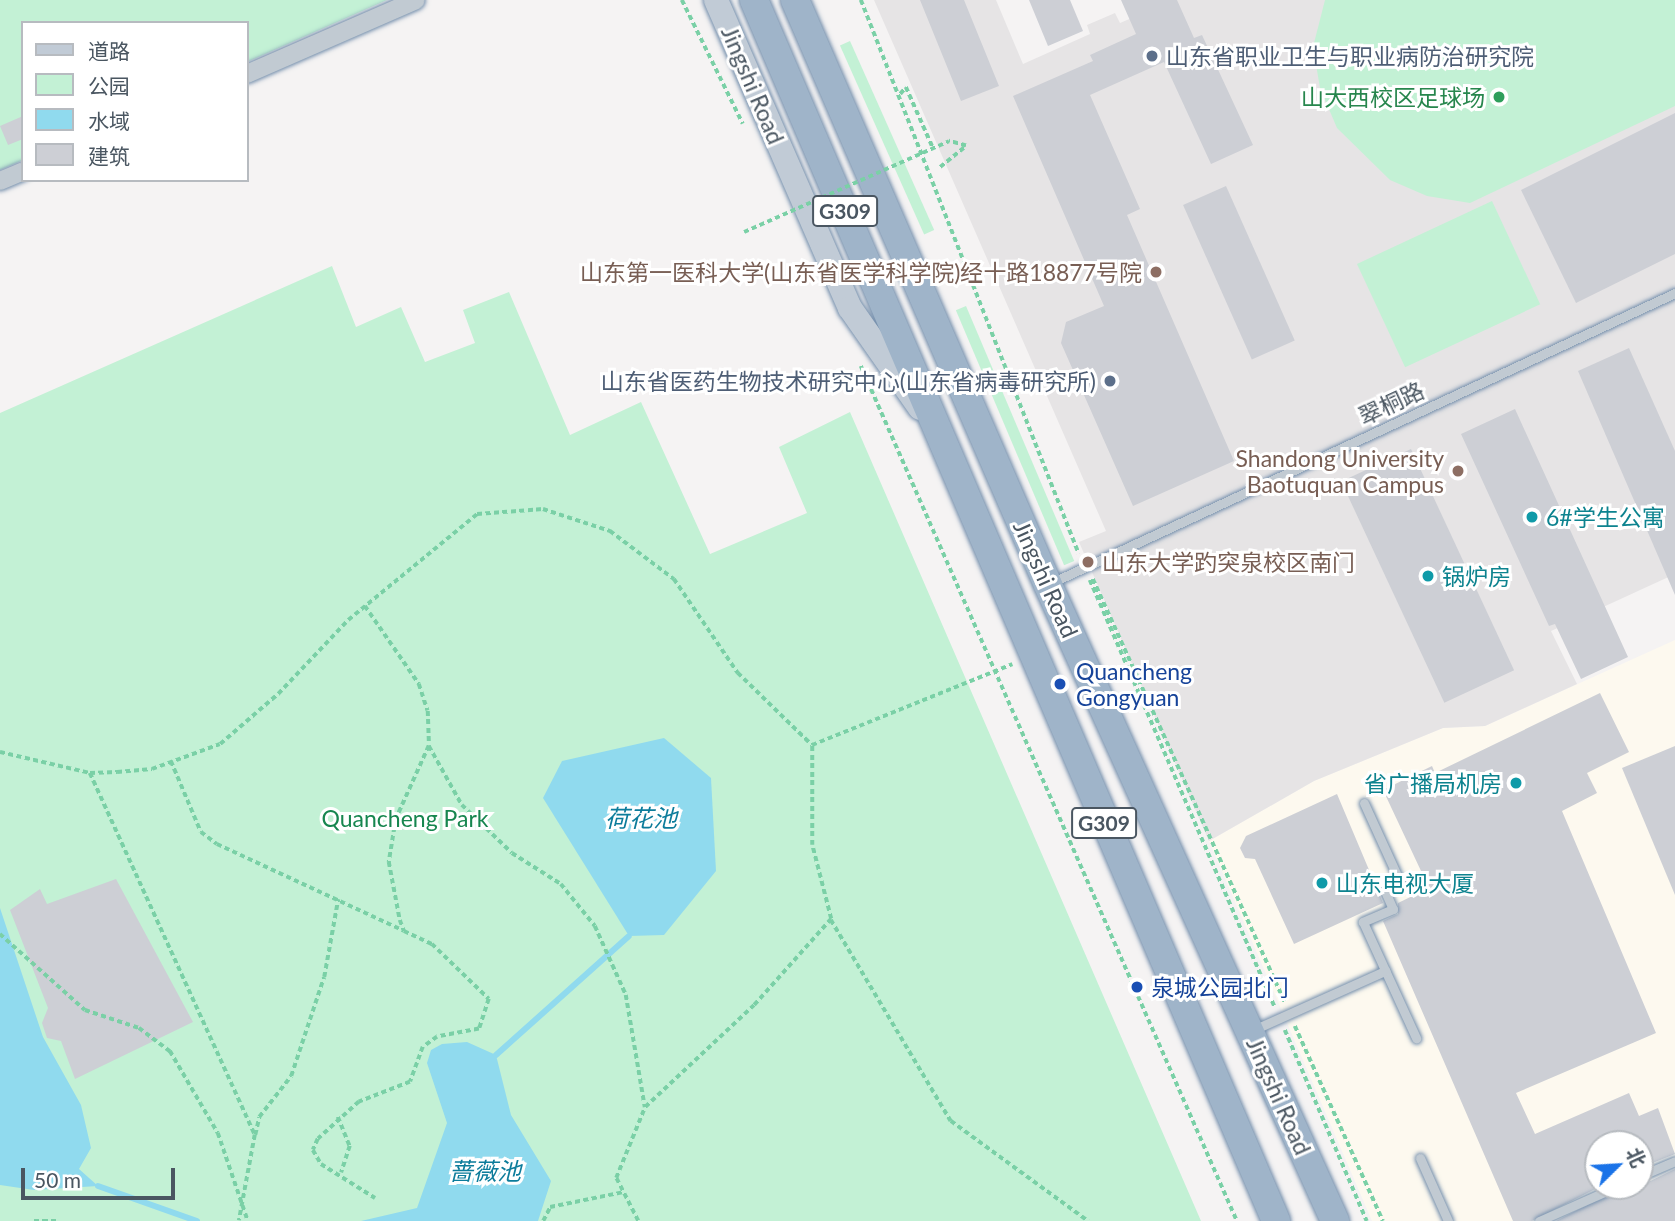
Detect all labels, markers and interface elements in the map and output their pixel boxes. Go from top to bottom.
legend [21,21,248,182]
street label: Jingshi Road [716,22,790,148]
text: 道路 [88,38,130,63]
place label: 山东省职业卫生与职业病防治研究院 [1166,42,1534,70]
marker: 山东省职业卫生与职业病防治研究院 [1144,48,1160,64]
text: 公园 [88,73,130,98]
place label: 山大西校区足球场 [1301,83,1485,111]
marker: 山大西校区足球场 [1491,89,1507,105]
text: 水域 [88,108,130,133]
text: 建筑 [88,143,130,168]
road number: G309 [812,194,878,228]
place label: 山东第一医科大学(山东省医学科学院)经十路18877号院 [580,258,1142,286]
marker: 山东第一医科大学(山东省医学科学院)经十路18877号院 [1148,264,1164,280]
place label: 山东省医药生物技术研究中心(山东省病毒研究所) [601,367,1096,395]
marker: 山东省医药生物技术研究中心(山东省病毒研究所) [1102,373,1118,389]
street label: 翠桐路 [1354,376,1428,430]
place label: Shandong University Baotuquan Campus [1236,444,1444,498]
marker: Shandong University Baotuquan Campus [1450,463,1466,479]
place label: 6#学生公寓 [1546,503,1665,531]
marker: 6#学生公寓 [1524,509,1540,525]
street label: Jingshi Road [1008,516,1084,642]
place label: 山东大学趵突泉校区南门 [1102,548,1355,576]
marker: 山东大学趵突泉校区南门 [1080,554,1096,570]
place label: 锅炉房 [1442,562,1511,590]
marker: 锅炉房 [1420,568,1436,584]
place label: Quancheng Gongyuan [1076,657,1192,711]
marker: Quancheng Gongyuan [1050,674,1070,694]
place label: 省广播局机房 [1364,769,1502,797]
marker: 省广播局机房 [1508,775,1524,791]
park label: Quancheng Park [322,804,488,832]
water label: 荷花池 [605,804,677,832]
road number: G309 [1071,806,1137,840]
place label: 山东电视大厦 [1336,869,1474,897]
marker: 山东电视大厦 [1314,875,1330,891]
place label: 泉城公园北门 [1151,973,1289,1001]
marker: 泉城公园北门 [1129,979,1145,995]
street label: Jingshi Road [1241,1033,1317,1159]
north arrow [1584,1130,1654,1200]
text: 北 [1622,1144,1651,1170]
scale bar [24,1154,178,1198]
water label: 蔷薇池 [449,1157,521,1185]
text: 50 m [34,1167,81,1192]

